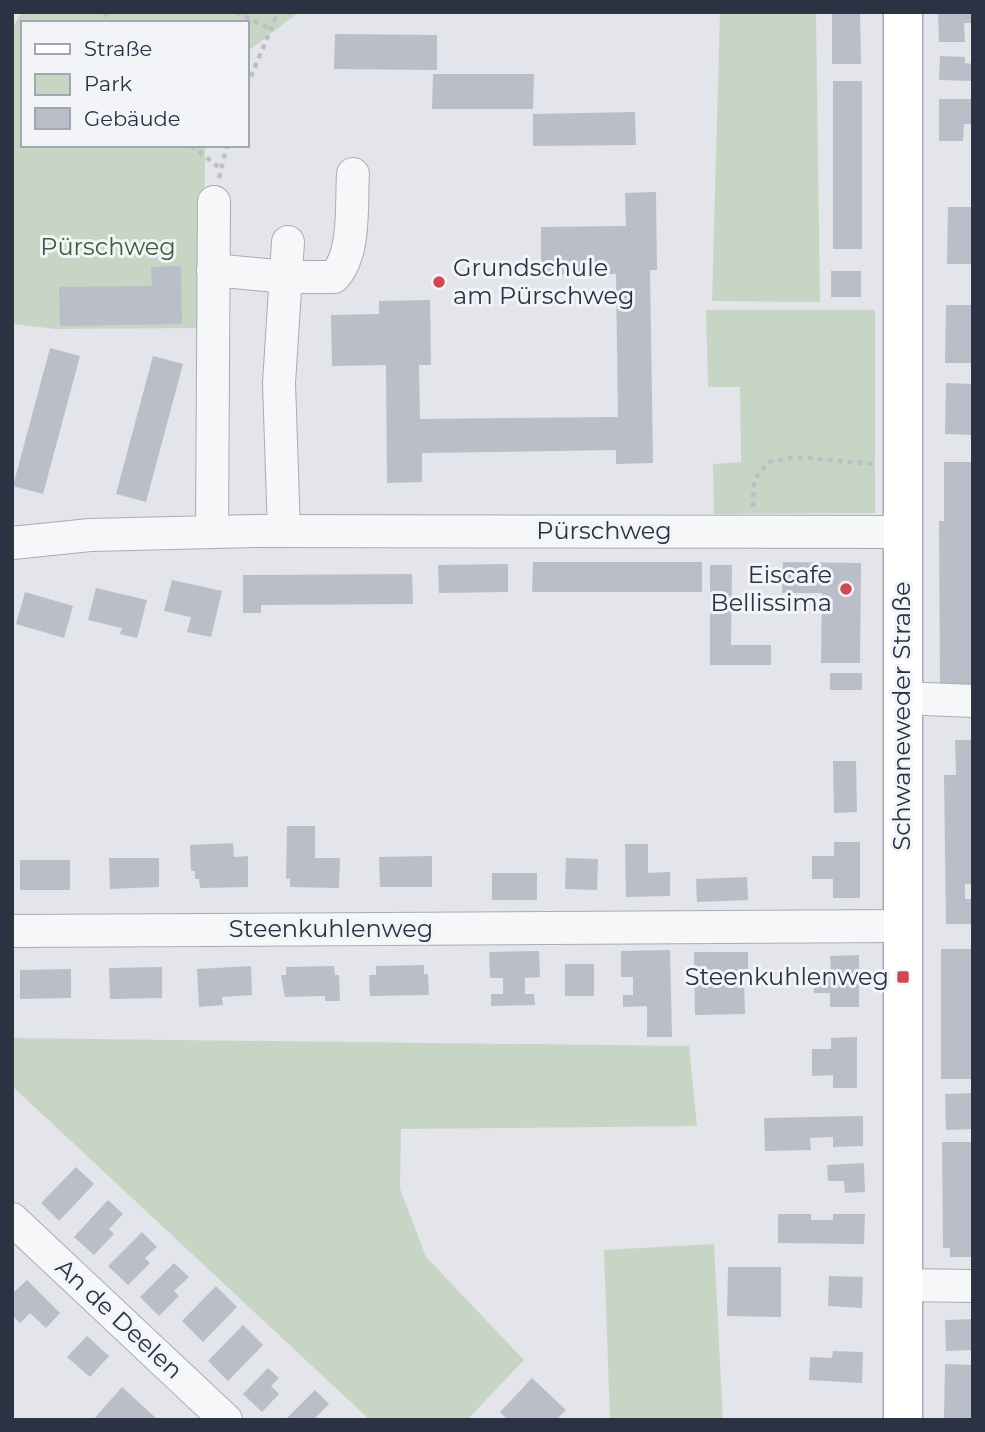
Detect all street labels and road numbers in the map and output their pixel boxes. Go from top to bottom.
street label: Pürschweg [536,516,672,545]
street label: Schwaneweder Straße [887,581,916,851]
street label: Steenkuhlenweg [229,914,433,943]
street label: An de Deelen [50,1253,189,1385]

